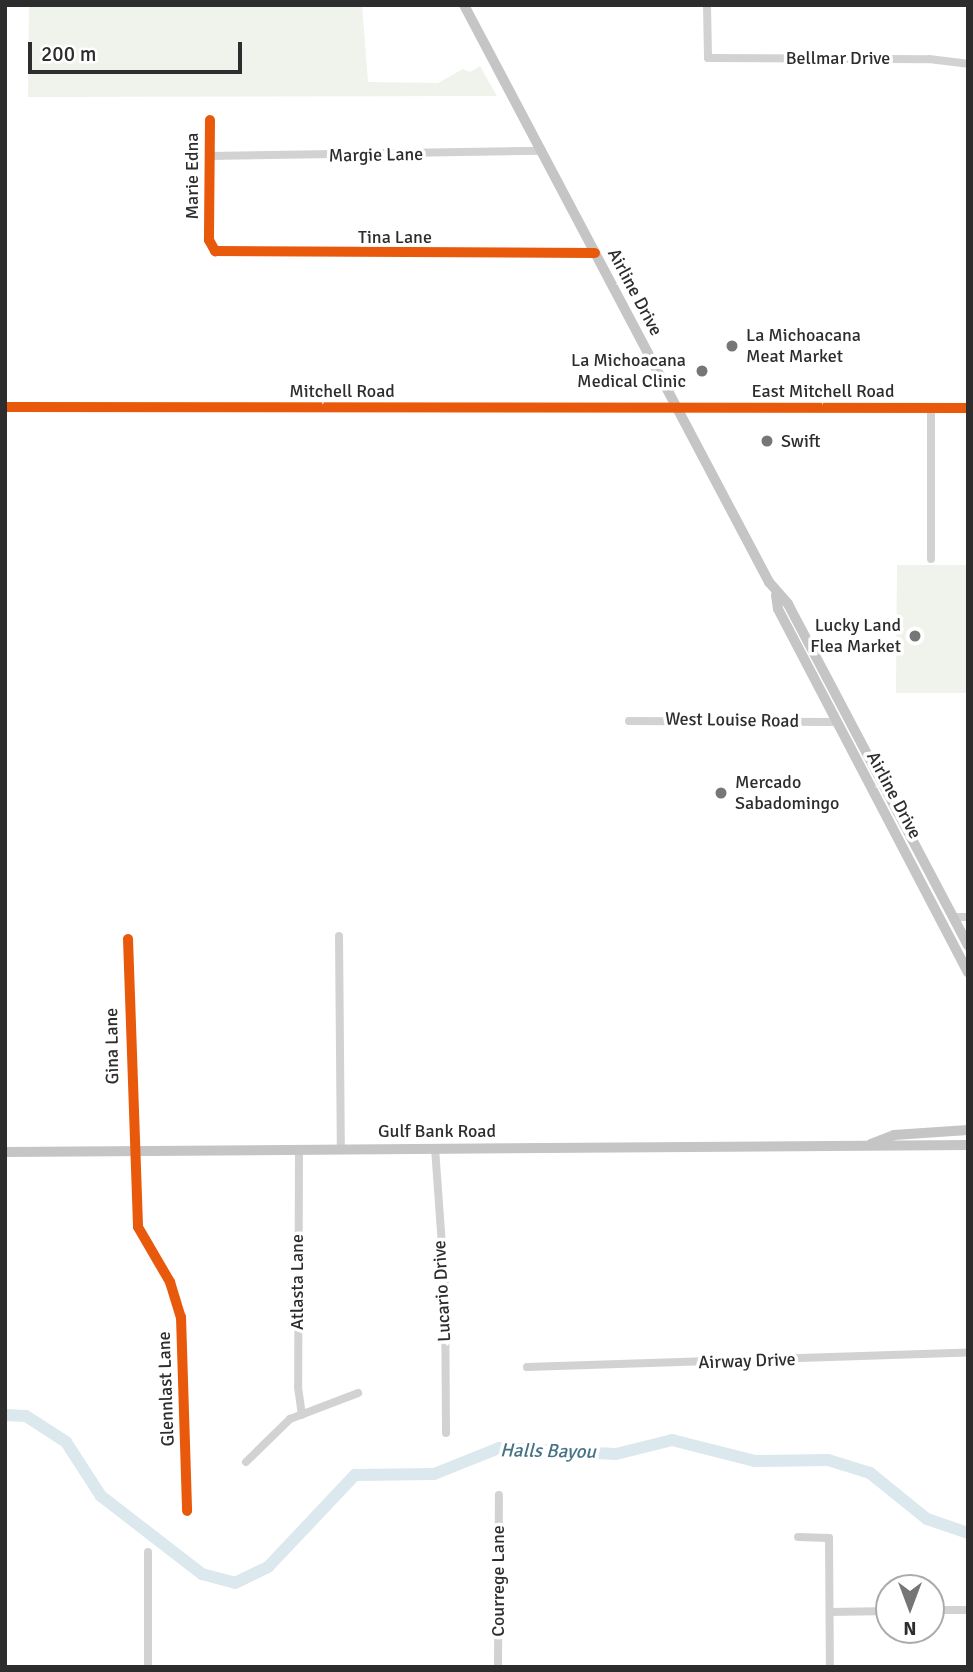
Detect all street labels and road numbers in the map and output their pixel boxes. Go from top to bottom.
street label: Bellmar Drive [786,47,890,69]
street label: Marie Edna [181,133,203,219]
street label: Margie Lane [329,143,423,167]
street label: Tina Lane [358,226,432,248]
street label: Airline Drive [603,245,667,339]
street label: Mitchell Road [289,380,395,402]
street label: East Mitchell Road [752,380,894,402]
street label: West Louise Road [665,708,799,732]
street label: Airline Drive [862,748,926,842]
street label: Gina Lane [101,1008,123,1084]
street label: Gulf Bank Road [378,1120,496,1142]
street label: Atlasta Lane [286,1234,308,1330]
street label: Lucario Drive [429,1240,455,1342]
street label: Glennlast Lane [153,1331,179,1447]
street label: Airway Drive [698,1349,796,1373]
street label: Courrege Lane [487,1525,509,1637]

